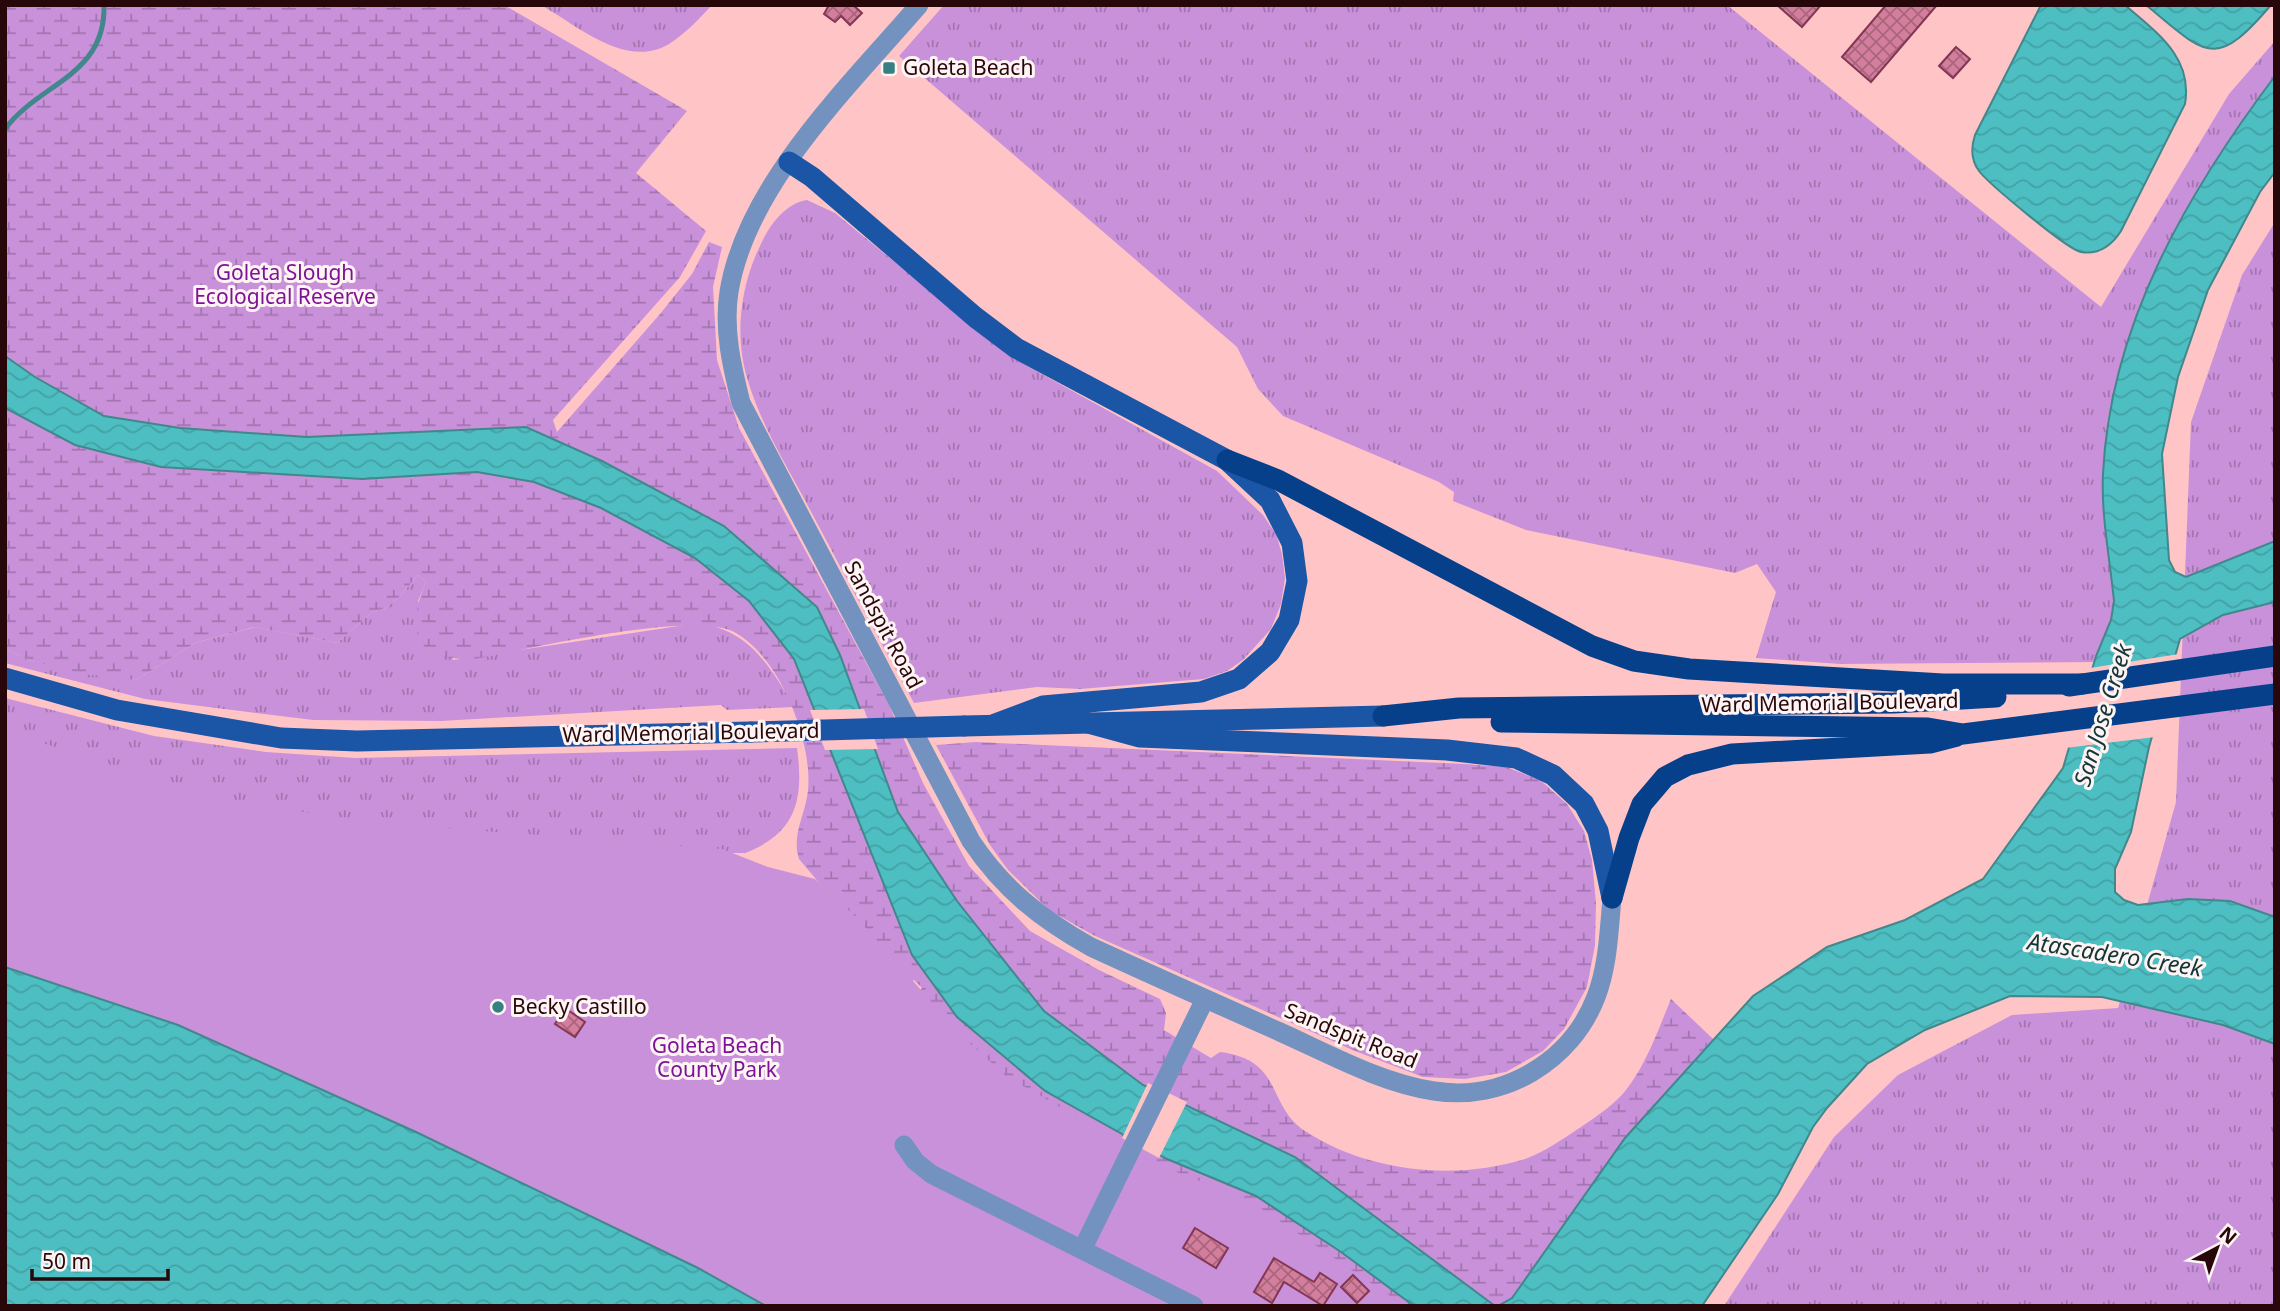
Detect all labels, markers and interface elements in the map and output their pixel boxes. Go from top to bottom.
place label: Goleta Beach [903,53,1033,81]
marker: Goleta Beach [881,60,897,76]
park label: Goleta Slough Ecological Reserve [194,258,376,310]
street label: Sandspit Road [838,556,929,693]
water label: San Jose Creek [2065,638,2139,790]
street label: Ward Memorial Boulevard [1701,686,1959,718]
street label: Ward Memorial Boulevard [562,716,820,748]
water label: Atascadero Creek [2024,924,2206,984]
place label: Becky Castillo [512,992,647,1020]
street label: Sandspit Road [1281,996,1422,1074]
marker: Becky Castillo [490,999,506,1015]
park label: Goleta Beach County Park [652,1031,782,1083]
north arrow [2182,1213,2252,1283]
text: N [2214,1220,2243,1250]
scale bar [32,1238,168,1282]
text: 50 m [42,1247,91,1275]

